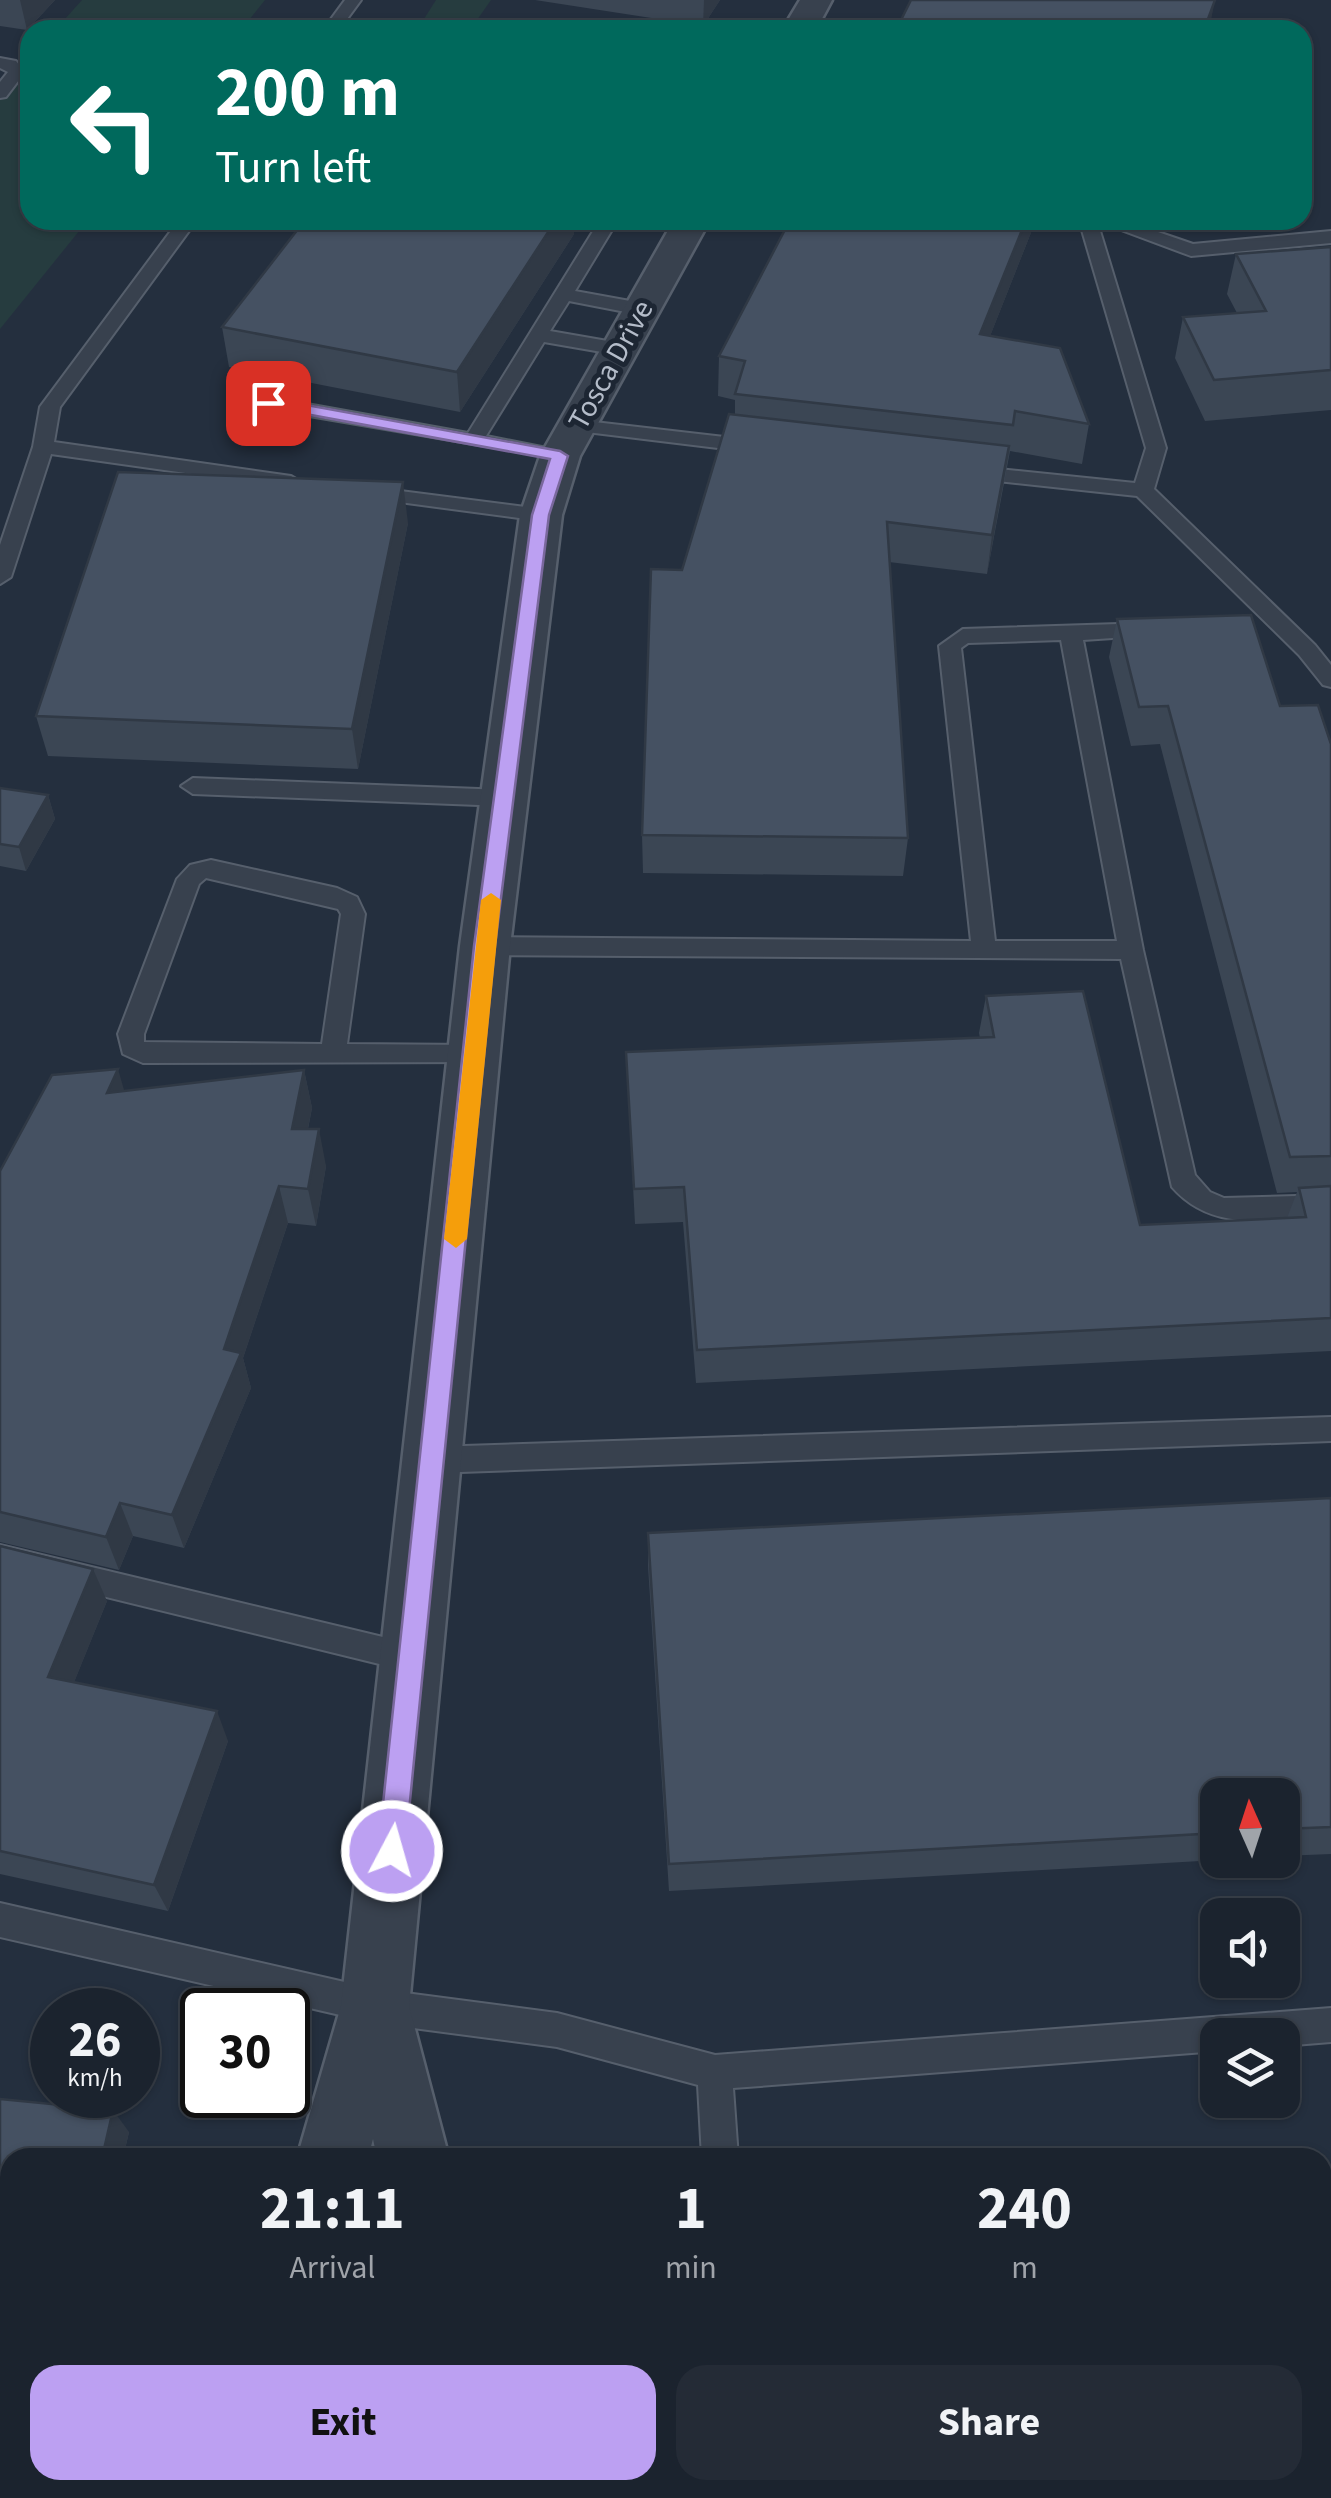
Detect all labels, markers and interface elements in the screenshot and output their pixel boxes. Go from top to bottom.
text: 200 m [215,43,400,143]
icon: left [50,60,180,190]
text: Turn left [215,136,371,200]
street label: Tosca Drive [558,292,664,438]
pin [226,361,311,446]
icon: arrive [241,376,296,431]
north arrow [1200,1778,1300,1878]
map controls [1200,1778,1300,2118]
position arrow [340,1799,444,1903]
button: sound [1200,1898,1300,1998]
speed limit sign: 30 [180,1988,310,2118]
text: 26 [69,2005,121,2076]
button: layers [1200,2018,1300,2118]
text: km/h [67,2060,123,2096]
text: 21:11 [260,2167,405,2252]
text: 1 [675,2167,707,2252]
text: 240 [977,2167,1072,2252]
text: Arrival [289,2245,375,2291]
text: min [665,2245,717,2291]
text: m [1011,2245,1038,2291]
button: Exit [30,2365,656,2480]
button: Share [676,2365,1302,2480]

